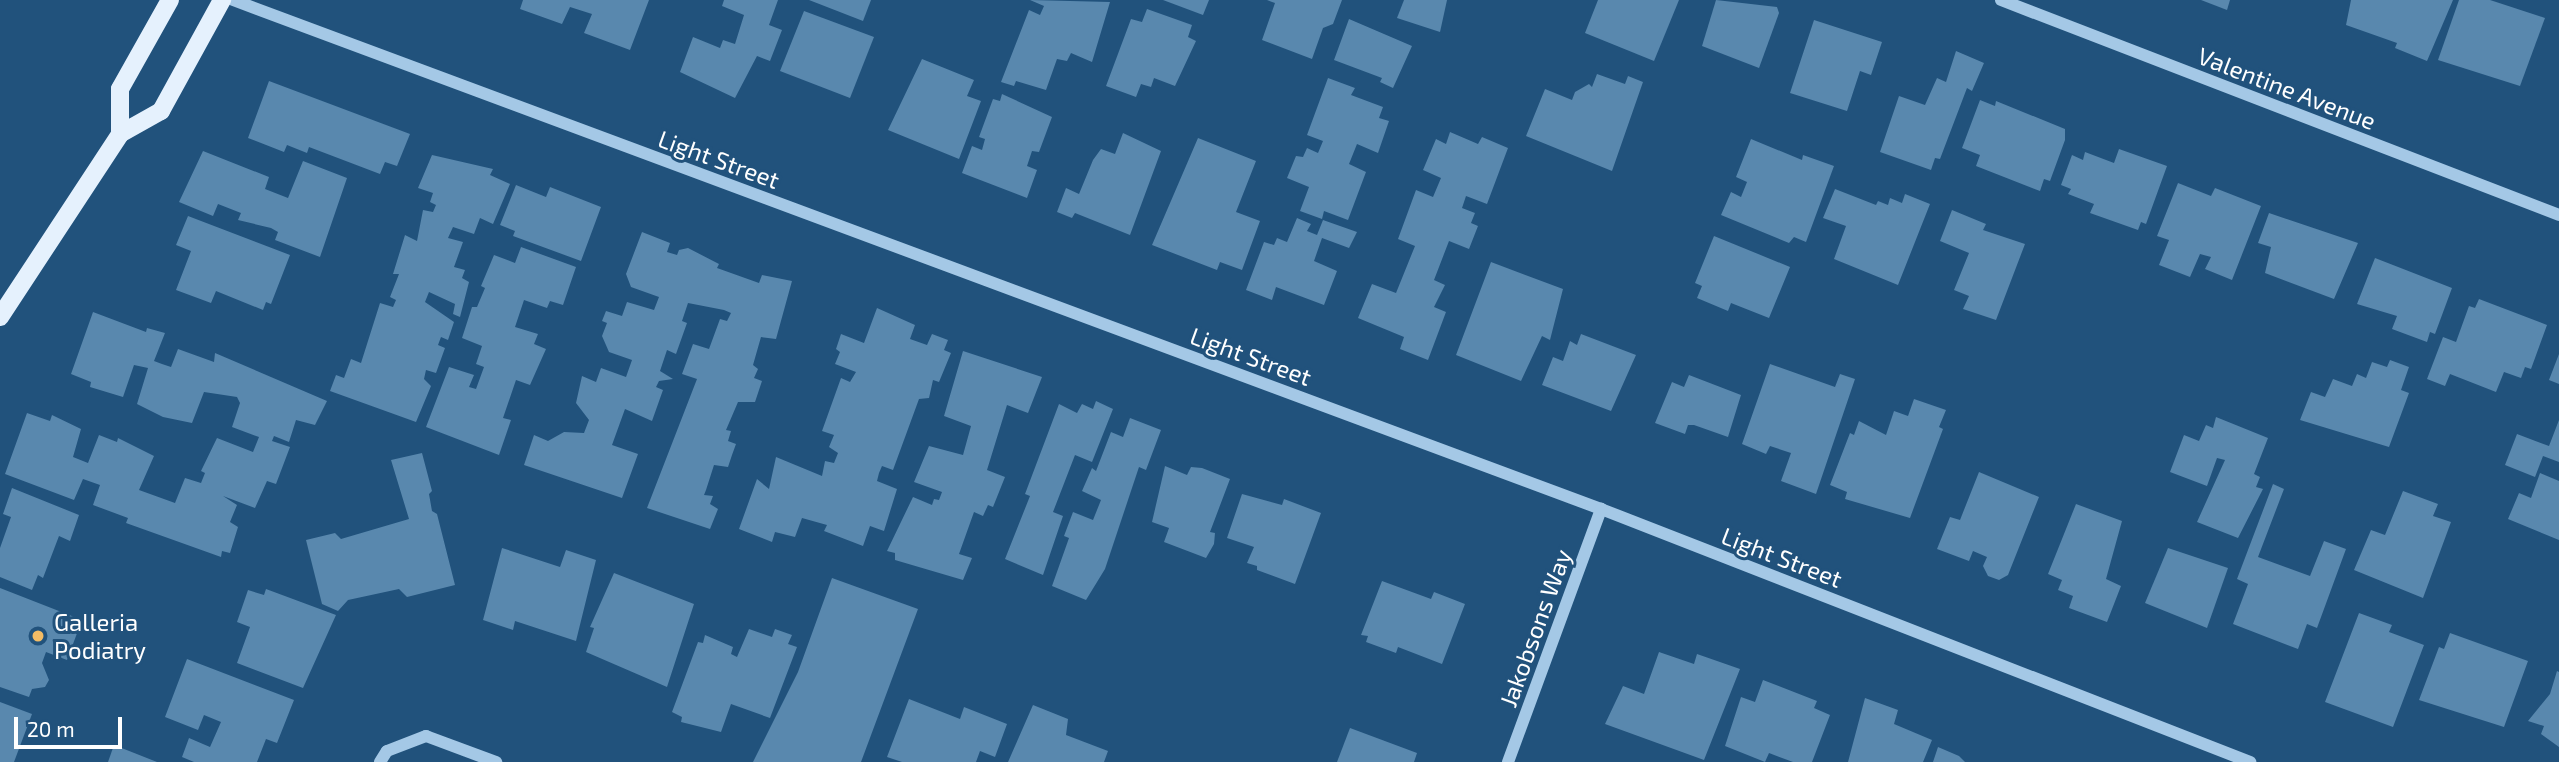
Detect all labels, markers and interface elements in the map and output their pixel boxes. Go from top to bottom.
street label: Valentine Avenue [2194,41,2380,135]
street label: Light Street [654,124,784,194]
street label: Light Street [1186,321,1316,391]
street label: Light Street [1718,521,1846,593]
street label: Jakobsons Way [1493,545,1577,711]
place label: Galleria Podiatry [54,608,146,664]
marker: Galleria Podiatry [28,626,48,646]
scale bar [18,702,126,746]
text: 20 m [27,716,75,741]

